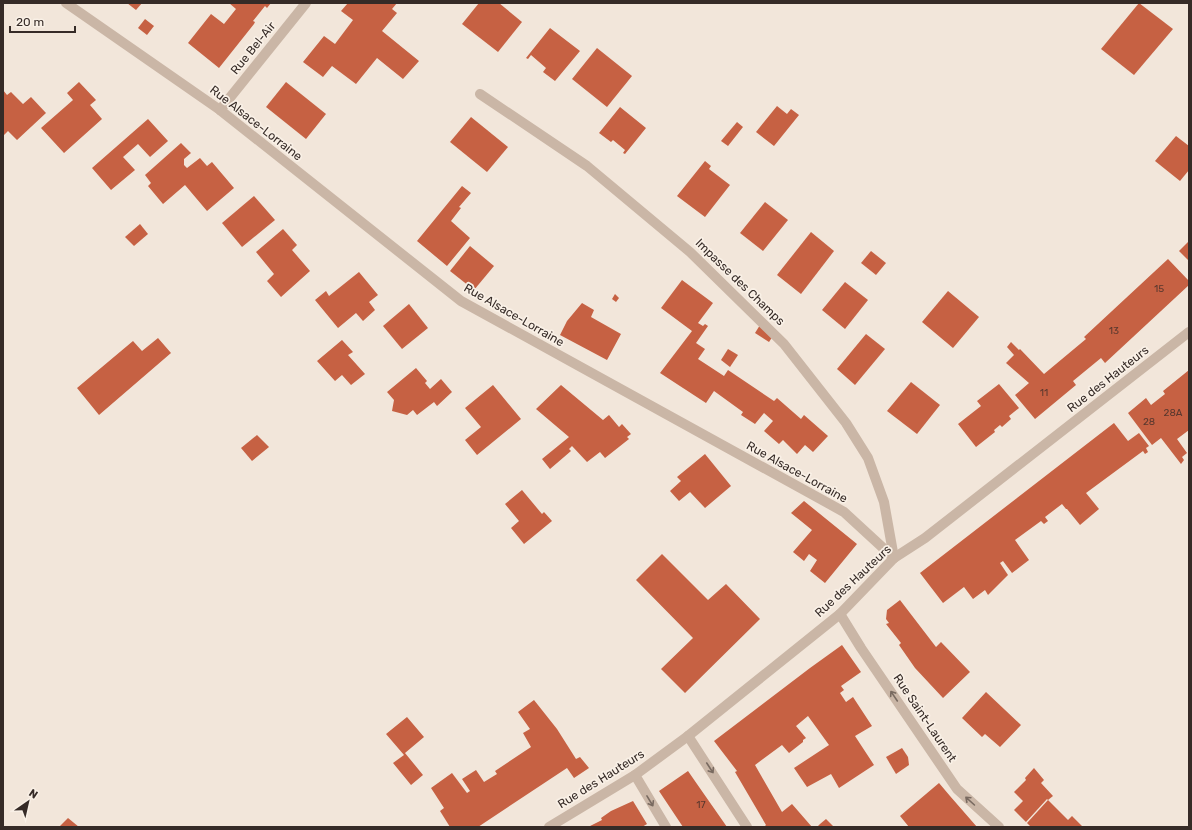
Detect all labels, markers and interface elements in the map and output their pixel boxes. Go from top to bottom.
scale bar [10,8,75,34]
text: 20 m [16,15,44,29]
street label: Rue Bel-Air [228,19,279,77]
street label: Rue Alsace-Lorraine [207,83,305,164]
street label: Impasse des Champs [693,236,787,328]
street label: Rue Alsace-Lorraine [461,281,567,350]
house number: 15 [1154,283,1164,295]
house number: 13 [1109,325,1119,337]
street label: Rue des Hauteurs [1065,343,1151,415]
house number: 11 [1040,387,1048,399]
house number: 28A [1164,407,1183,419]
house number: 28 [1143,416,1155,428]
street label: Rue Alsace-Lorraine [744,438,850,506]
street label: Rue des Hauteurs [812,542,894,620]
street label: Rue Saint-Laurent [890,671,960,765]
one-way arrow [890,691,898,702]
street label: Rue des Hauteurs [555,747,647,811]
one-way arrow [706,762,714,774]
north arrow [8,782,48,822]
text: N [26,787,40,802]
one-way arrow [647,795,655,807]
one-way arrow [965,796,975,806]
house number: 17 [696,799,706,811]

